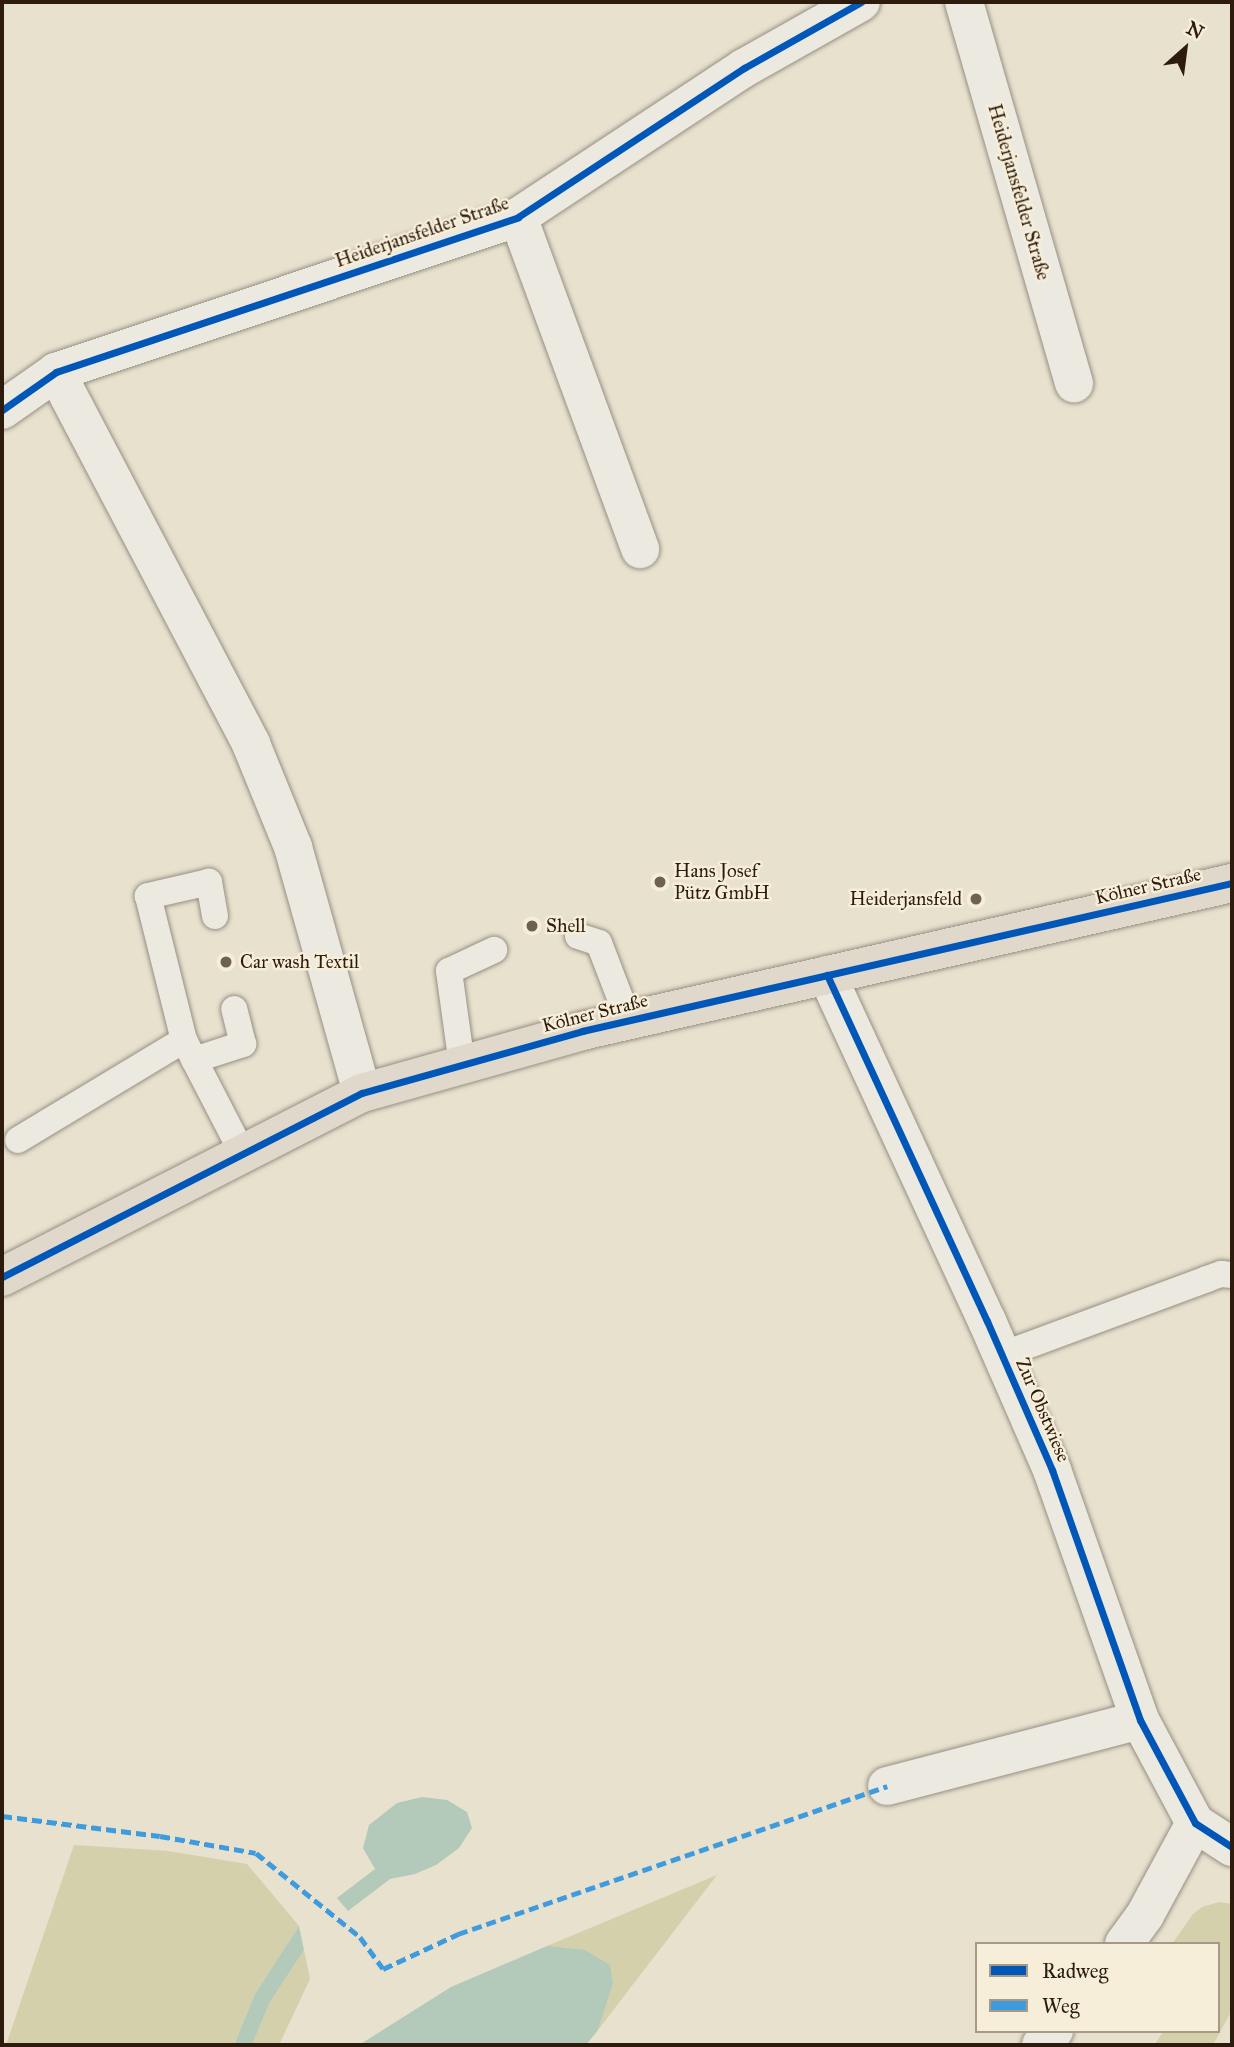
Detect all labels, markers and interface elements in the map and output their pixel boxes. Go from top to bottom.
north arrow [1150,14,1220,84]
text: N [1183,16,1208,44]
street label: Heiderjansfelder Straße [983,101,1055,283]
street label: Heiderjansfelder Straße [332,192,512,272]
place label: Hans Josef Pütz GmbH [674,860,770,904]
street label: Kölner Straße [1093,863,1203,909]
marker: Hans Josef Pütz GmbH [652,874,668,890]
place label: Heiderjansfeld [849,888,962,910]
marker: Heiderjansfeld [968,891,984,907]
place label: Shell [546,915,586,937]
marker: Shell [524,918,540,934]
place label: Car wash Textil [240,951,359,973]
marker: Car wash Textil [218,954,234,970]
street label: Kölner Straße [540,989,650,1037]
street label: Zur Obstwiese [1011,1355,1075,1465]
legend [975,1942,1220,2033]
text: Radweg [1042,1958,1108,1984]
text: Weg [1042,1993,1080,2019]

